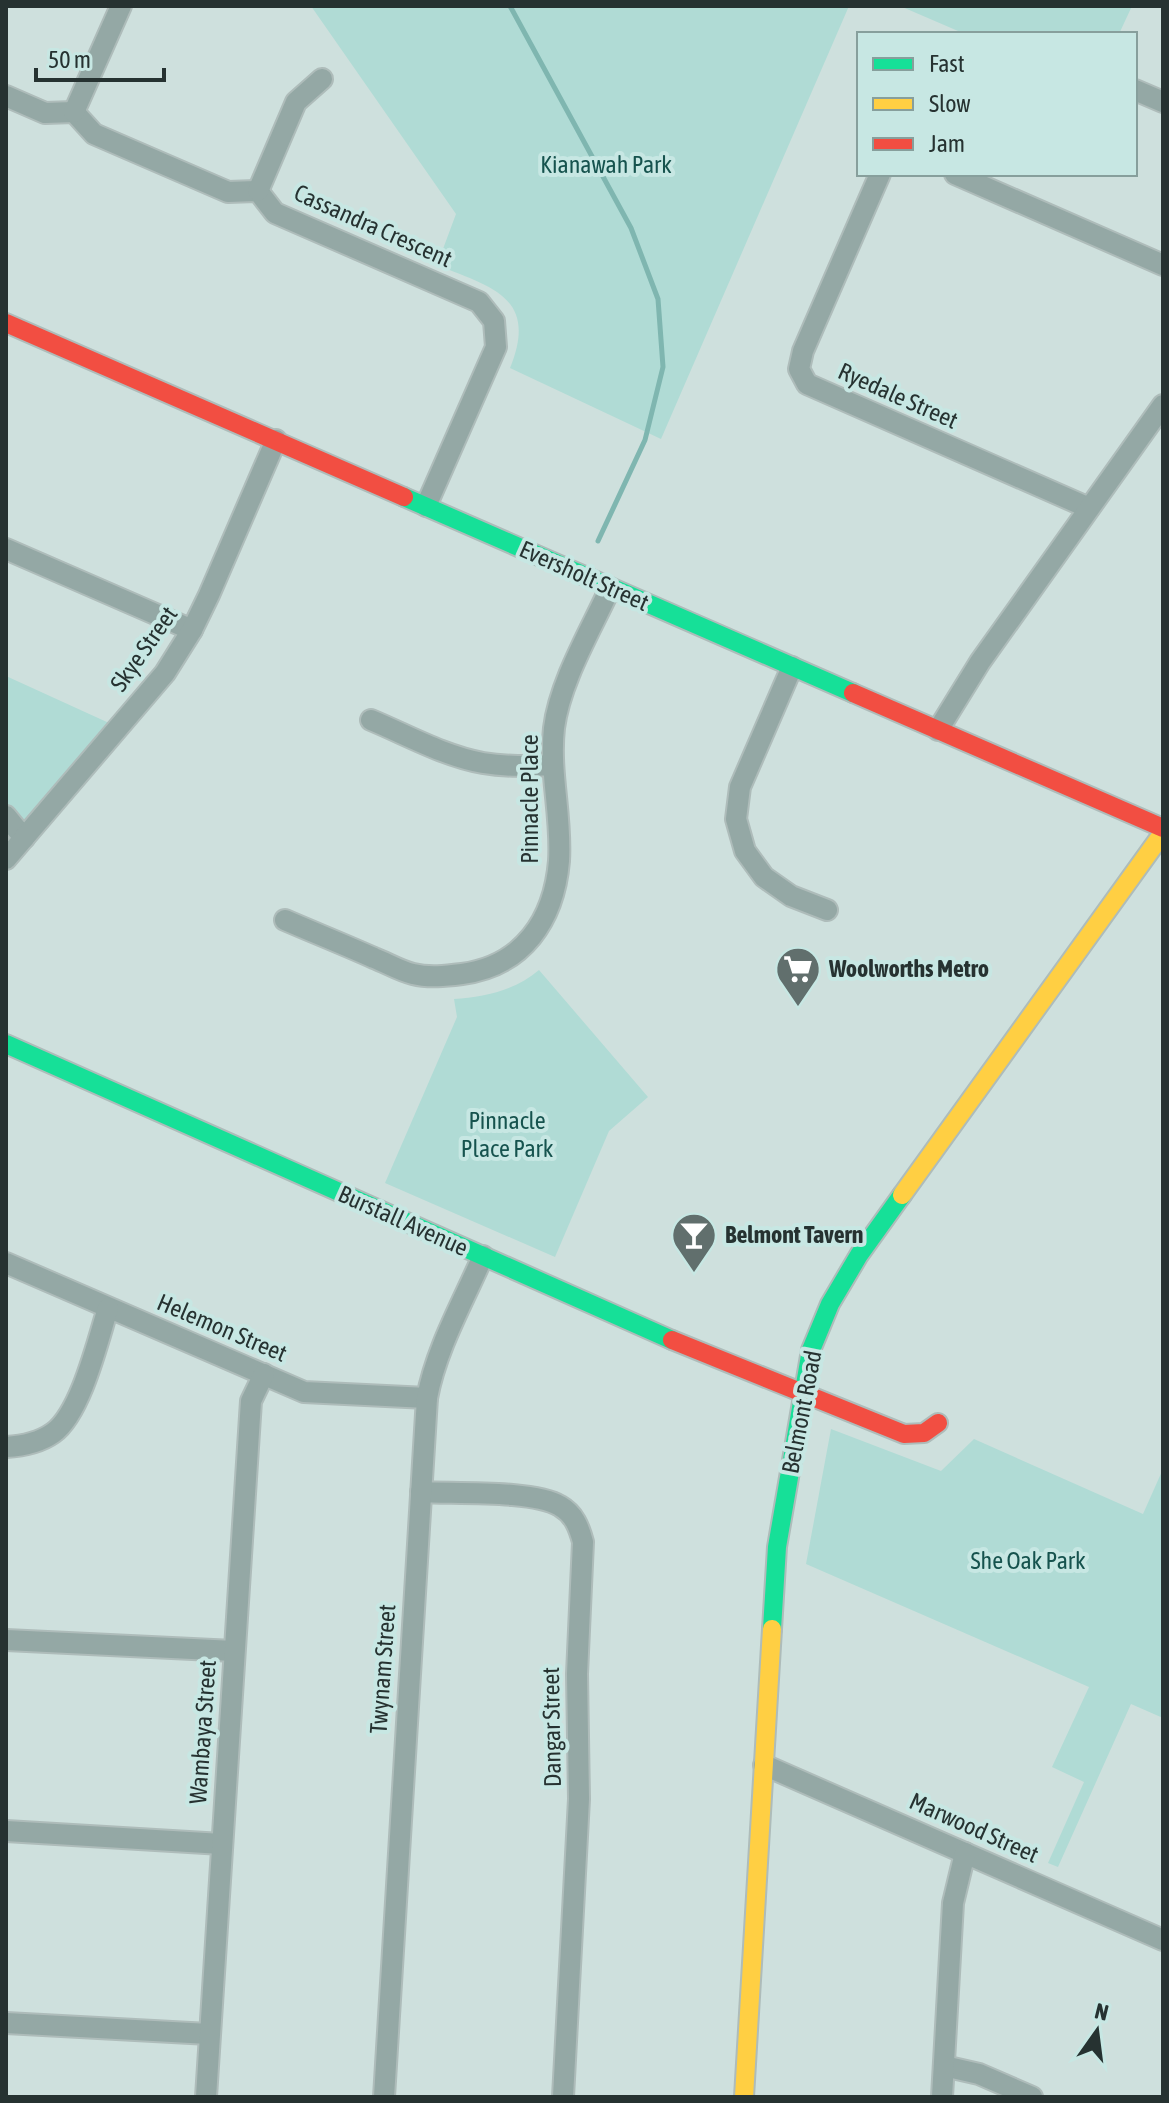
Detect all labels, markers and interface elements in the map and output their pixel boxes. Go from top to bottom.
scale bar [36,32,164,82]
legend [857,32,1137,176]
text: 50 m [48,46,91,73]
text: Fast [929,50,965,77]
text: Slow [929,90,971,117]
text: Jam [929,130,965,157]
park label: Kianawah Park [540,151,672,178]
street label: Cassandra Crescent [290,179,456,272]
street label: Ryedale Street [834,357,962,434]
street label: Eversholt Street [515,535,653,616]
street label: Skye Street [105,601,183,696]
street label: Pinnacle Place [516,734,543,864]
supermarket icon: Woolworths Metro [774,945,822,1008]
place label: Woolworths Metro [828,955,989,982]
park label: Pinnacle Place Park [461,1107,554,1162]
street label: Burstall Avenue [334,1180,472,1261]
bar icon: Belmont Tavern [670,1211,718,1274]
place label: Belmont Tavern [725,1221,863,1248]
street label: Helemon Street [153,1288,291,1367]
street label: Belmont Road [776,1348,827,1476]
park label: She Oak Park [970,1547,1086,1574]
street label: Twynam Street [365,1603,401,1735]
street label: Wambaya Street [184,1659,221,1805]
street label: Dangar Street [537,1667,566,1787]
street label: Marwood Street [906,1787,1043,1868]
north arrow [1057,1991,1137,2071]
text: N [1092,1997,1111,2026]

